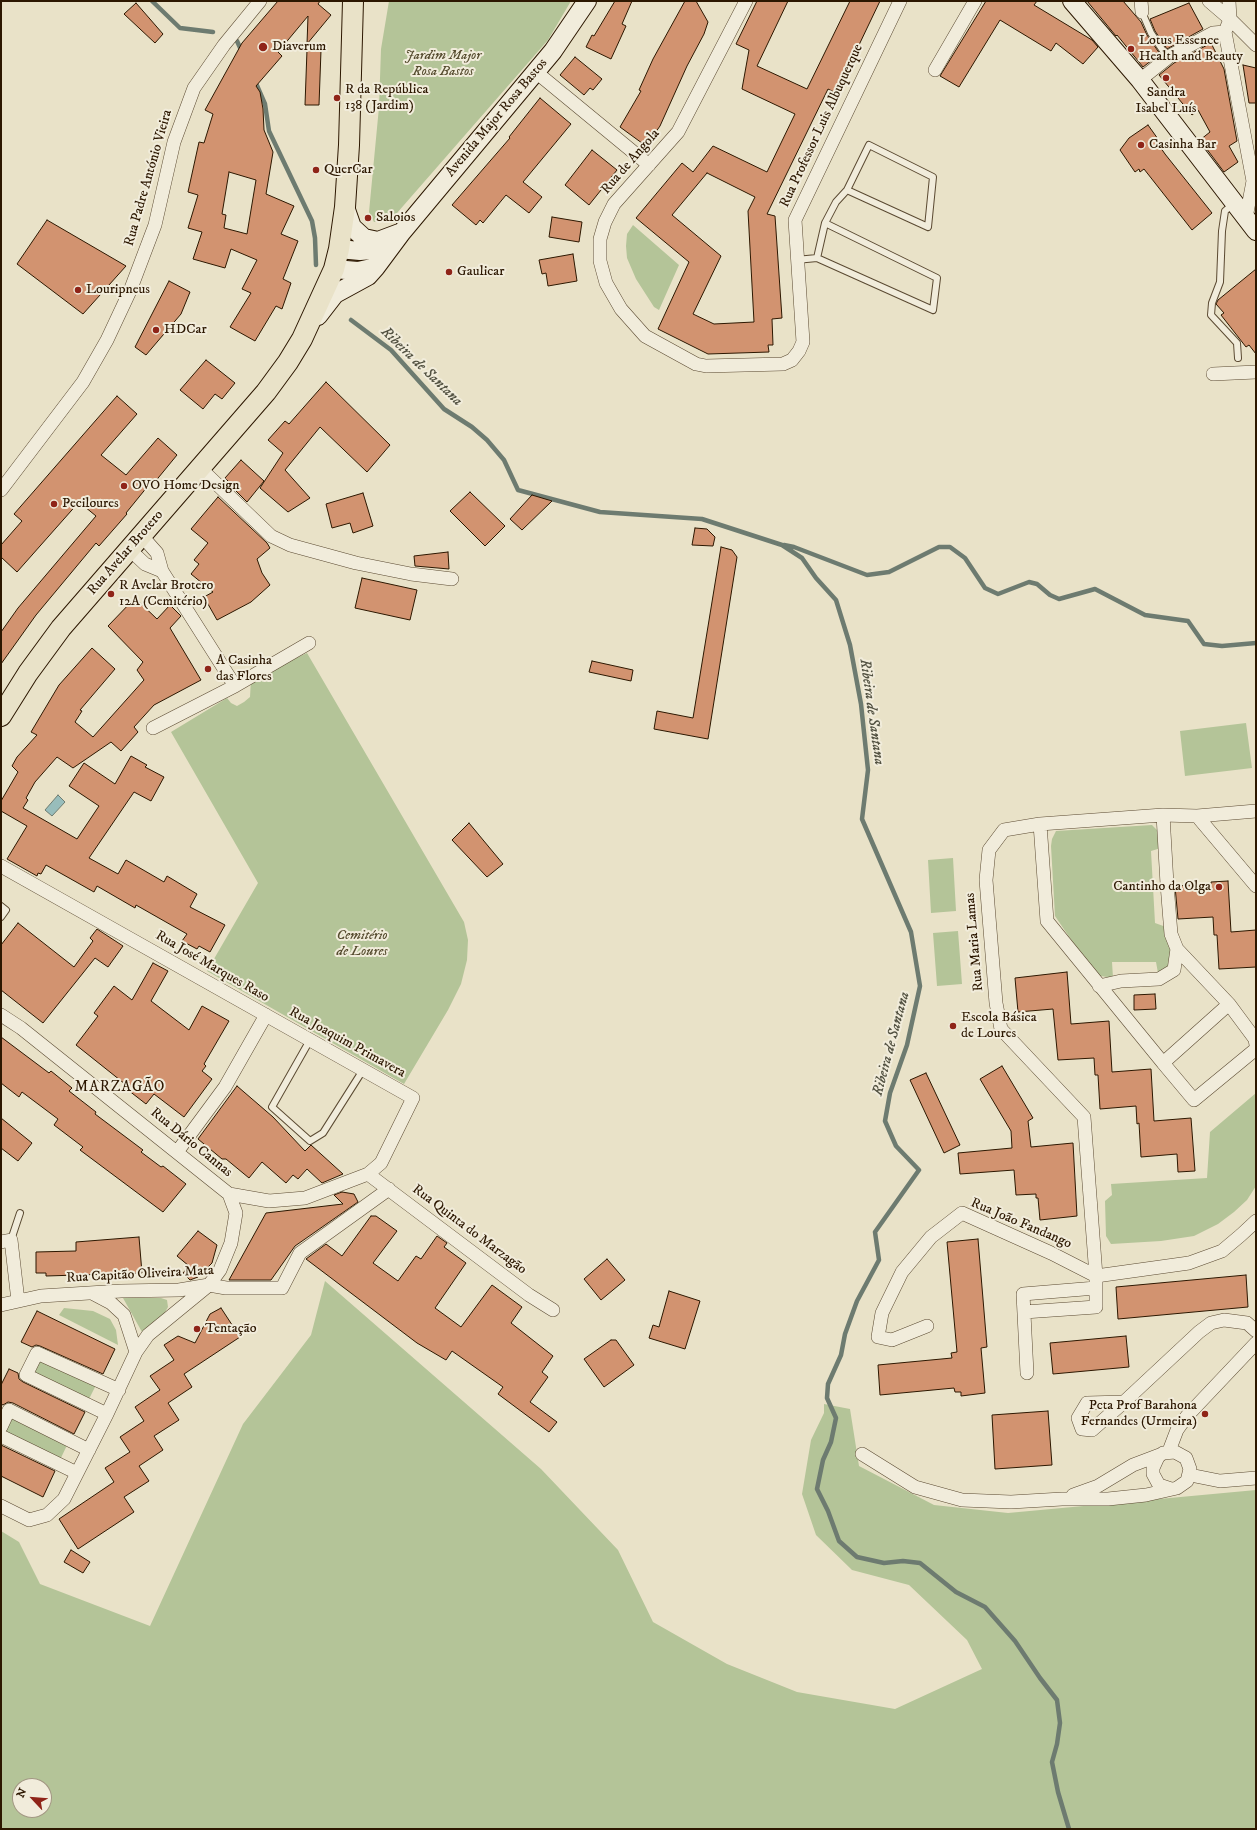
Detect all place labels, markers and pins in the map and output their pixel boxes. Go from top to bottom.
place label: Lotus Essence Health and Beauty [1139,33,1243,66]
place label: Diaverum [272,39,326,55]
marker: Diaverum [257,41,269,53]
marker: Lotus Essence Health and Beauty [1126,44,1136,54]
marker: Sandra Isabel Luís [1161,73,1171,83]
place label: R da República 138 (Jardim) [345,82,428,114]
place label: Sandra Isabel Luís [1135,85,1197,118]
marker: R da República 138 (Jardim) [332,93,342,103]
place label: Casinha Bar [1149,137,1216,153]
marker: Casinha Bar [1136,140,1146,150]
place label: QuerCar [324,162,373,178]
marker: QuerCar [311,165,321,175]
place label: Saloios [376,210,415,226]
marker: Saloios [363,213,373,223]
place label: Gaulicar [457,264,504,280]
marker: Gaulicar [444,267,454,277]
place label: Louripneus [86,282,150,298]
marker: Louripneus [73,285,83,295]
place label: HDCar [164,322,207,338]
marker: HDCar [151,325,161,335]
place label: OVO Home Design [132,478,240,494]
marker: OVO Home Design [119,481,129,491]
place label: Peciloures [62,496,119,512]
marker: Peciloures [49,499,59,509]
place label: R Avelar Brotero 12A (Cemitério) [119,578,213,610]
marker: R Avelar Brotero 12A (Cemitério) [106,589,116,599]
place label: A Casinha das Flores [216,653,272,686]
marker: A Casinha das Flores [203,664,213,674]
place label: Cantinho da Olga [1113,879,1211,895]
marker: Cantinho da Olga [1214,882,1224,892]
place label: Escola Básica de Loures [961,1010,1037,1042]
marker: Escola Básica de Loures [948,1021,958,1031]
place label: Tentação [205,1321,256,1337]
marker: Tentação [192,1324,202,1334]
place label: Pcta Prof Barahona Fernandes (Urmeira) [1081,1398,1197,1430]
marker: Pcta Prof Barahona Fernandes (Urmeira) [1200,1409,1210,1419]

